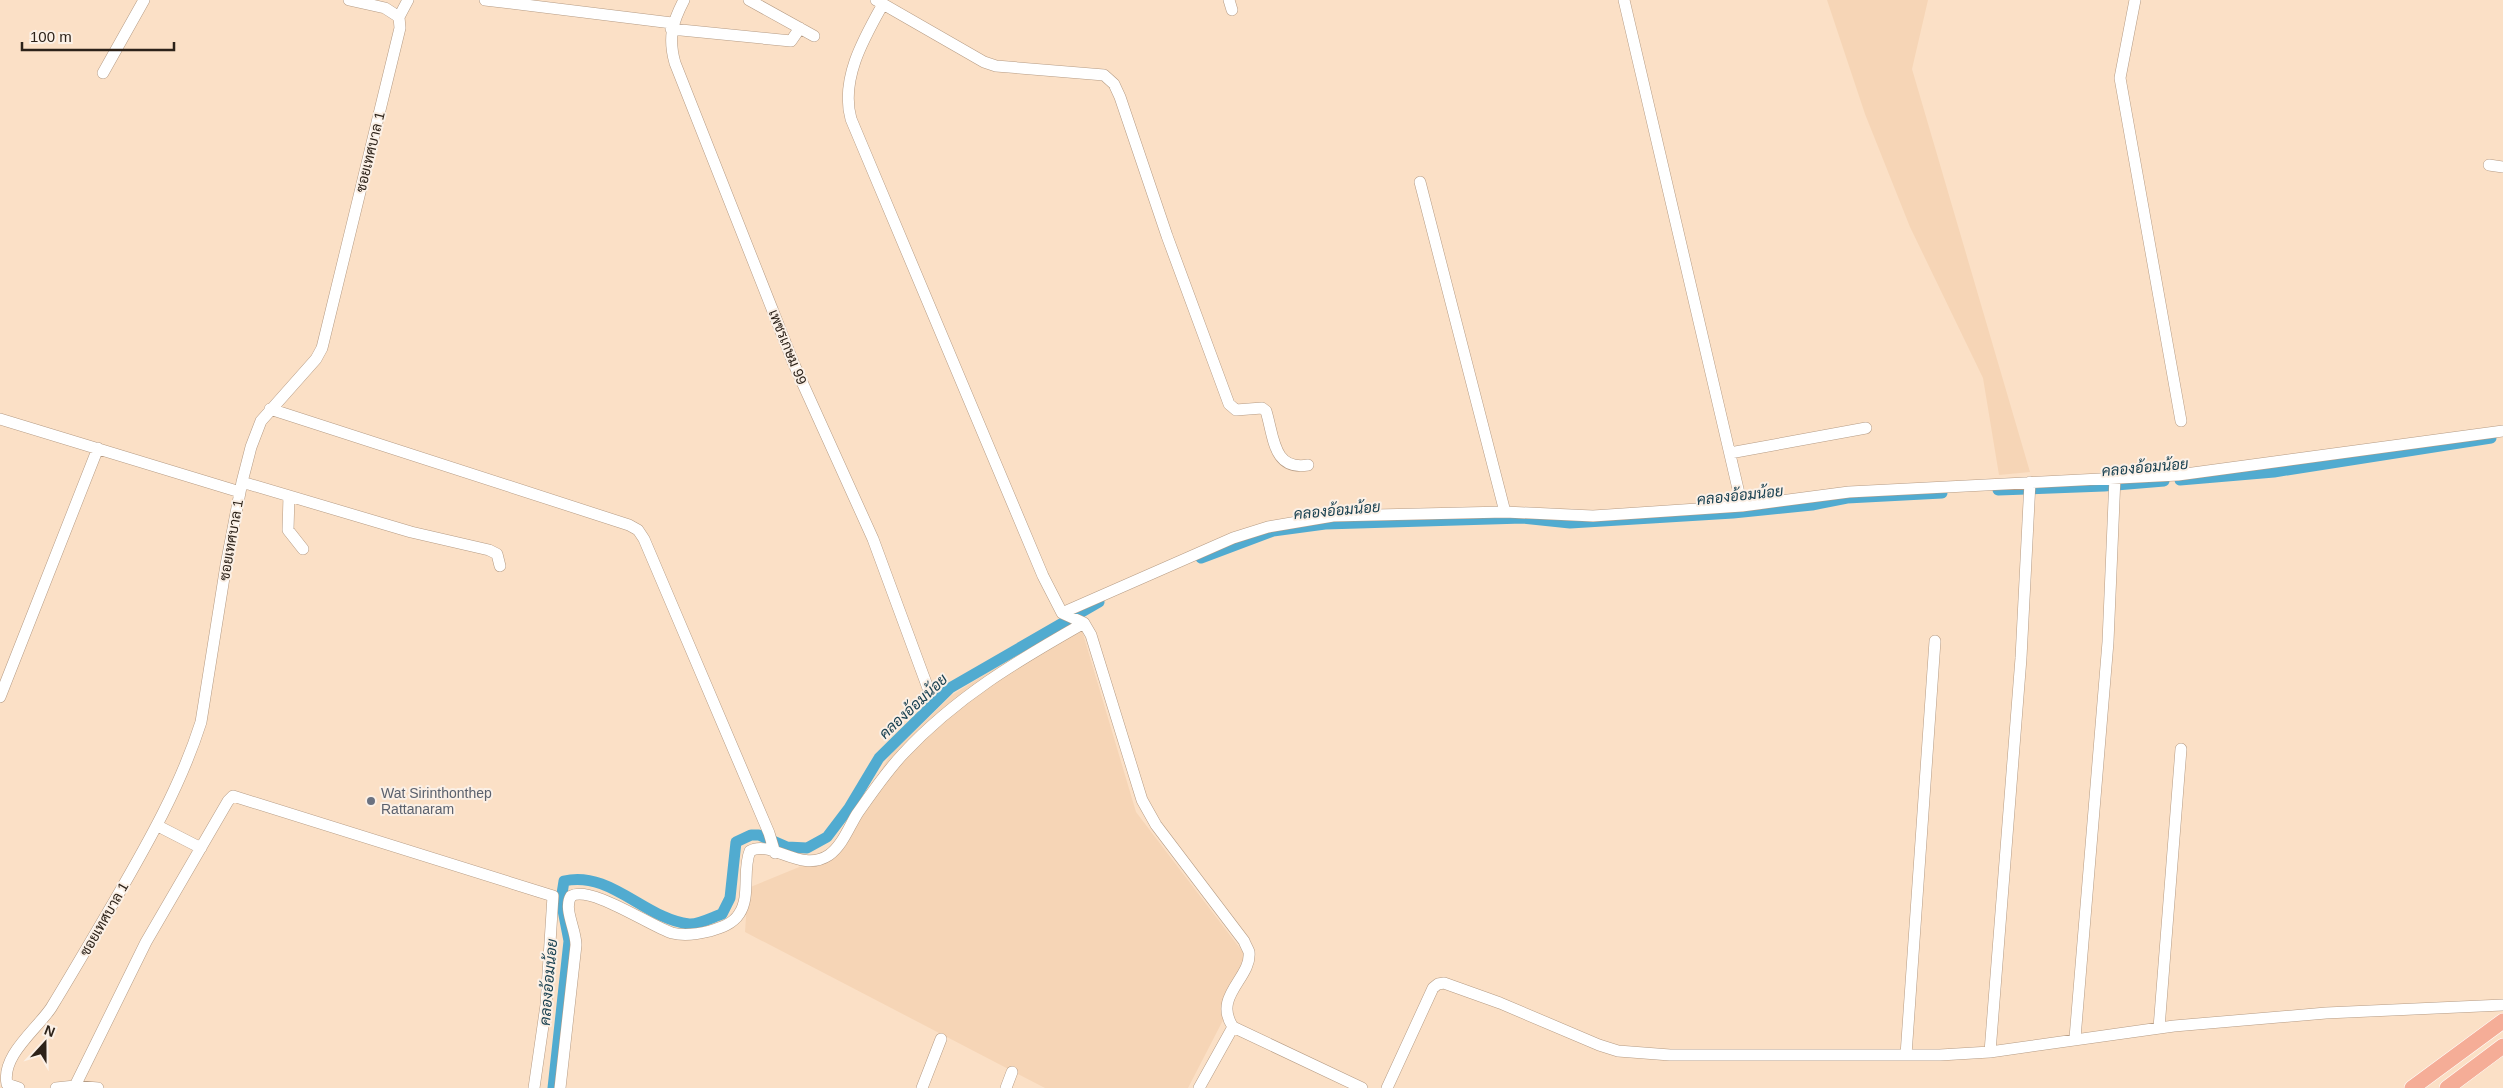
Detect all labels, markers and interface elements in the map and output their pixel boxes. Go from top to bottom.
scale bar [22,20,175,52]
text: 100 m [30,28,72,45]
street label: ซอยเทศบาล 1 [352,110,388,194]
street label: เพชรเกษม 99 [766,307,810,387]
water label: คลองอ้อมน้อย [2101,454,2190,479]
water label: คลองอ้อมน้อย [1696,481,1785,508]
water label: คลองอ้อมน้อย [1293,497,1382,522]
street label: ซอยเทศบาล 1 [216,498,246,582]
water label: คลองอ้อมน้อย [875,669,951,742]
place label: Wat Sirinthonthep Rattanaram [381,785,492,817]
marker: Wat Sirinthonthep Rattanaram [365,795,377,807]
street label: ซอยเทศบาล 1 [76,879,132,959]
water label: คลองอ้อมน้อย [535,937,560,1026]
north arrow [20,1018,70,1068]
text: N [42,1022,57,1040]

